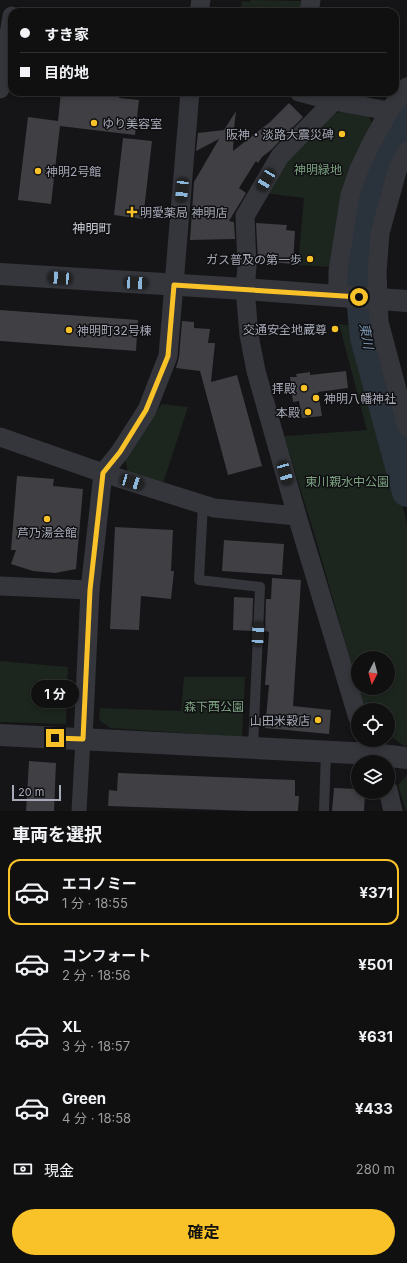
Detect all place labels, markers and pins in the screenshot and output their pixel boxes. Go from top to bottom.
place label: ゆり美容室 [102,116,162,131]
marker: ゆり美容室 [89,118,99,128]
place label: 阪神・淡路大震災碑 [226,127,334,142]
marker: 阪神・淡路大震災碑 [337,129,347,139]
place label: 神明2号館 [46,164,101,179]
marker: 神明2号館 [33,166,43,176]
place label: 明愛薬局 神明店 [140,205,227,220]
marker: 明愛薬局 神明店 [127,207,137,217]
place label: ガス普及の第一歩 [206,252,302,267]
marker: ガス普及の第一歩 [305,254,315,264]
place label: 交通安全地蔵尊 [243,322,327,337]
place label: 神明町32号棟 [77,323,152,338]
marker: 交通安全地蔵尊 [330,324,340,334]
marker: 神明町32号棟 [64,325,74,335]
place label: 拝殿 [272,381,296,396]
marker: 拝殿 [299,383,309,393]
place label: 神明八幡神社 [324,391,396,406]
marker: 神明八幡神社 [311,393,321,403]
place label: 本殿 [276,405,300,420]
marker: 本殿 [303,407,313,417]
marker: 芦乃湯会館 [42,514,52,524]
place label: 芦乃湯会館 [17,525,77,540]
place label: 山田米穀店 [250,713,310,728]
marker: 山田米穀店 [313,715,323,725]

